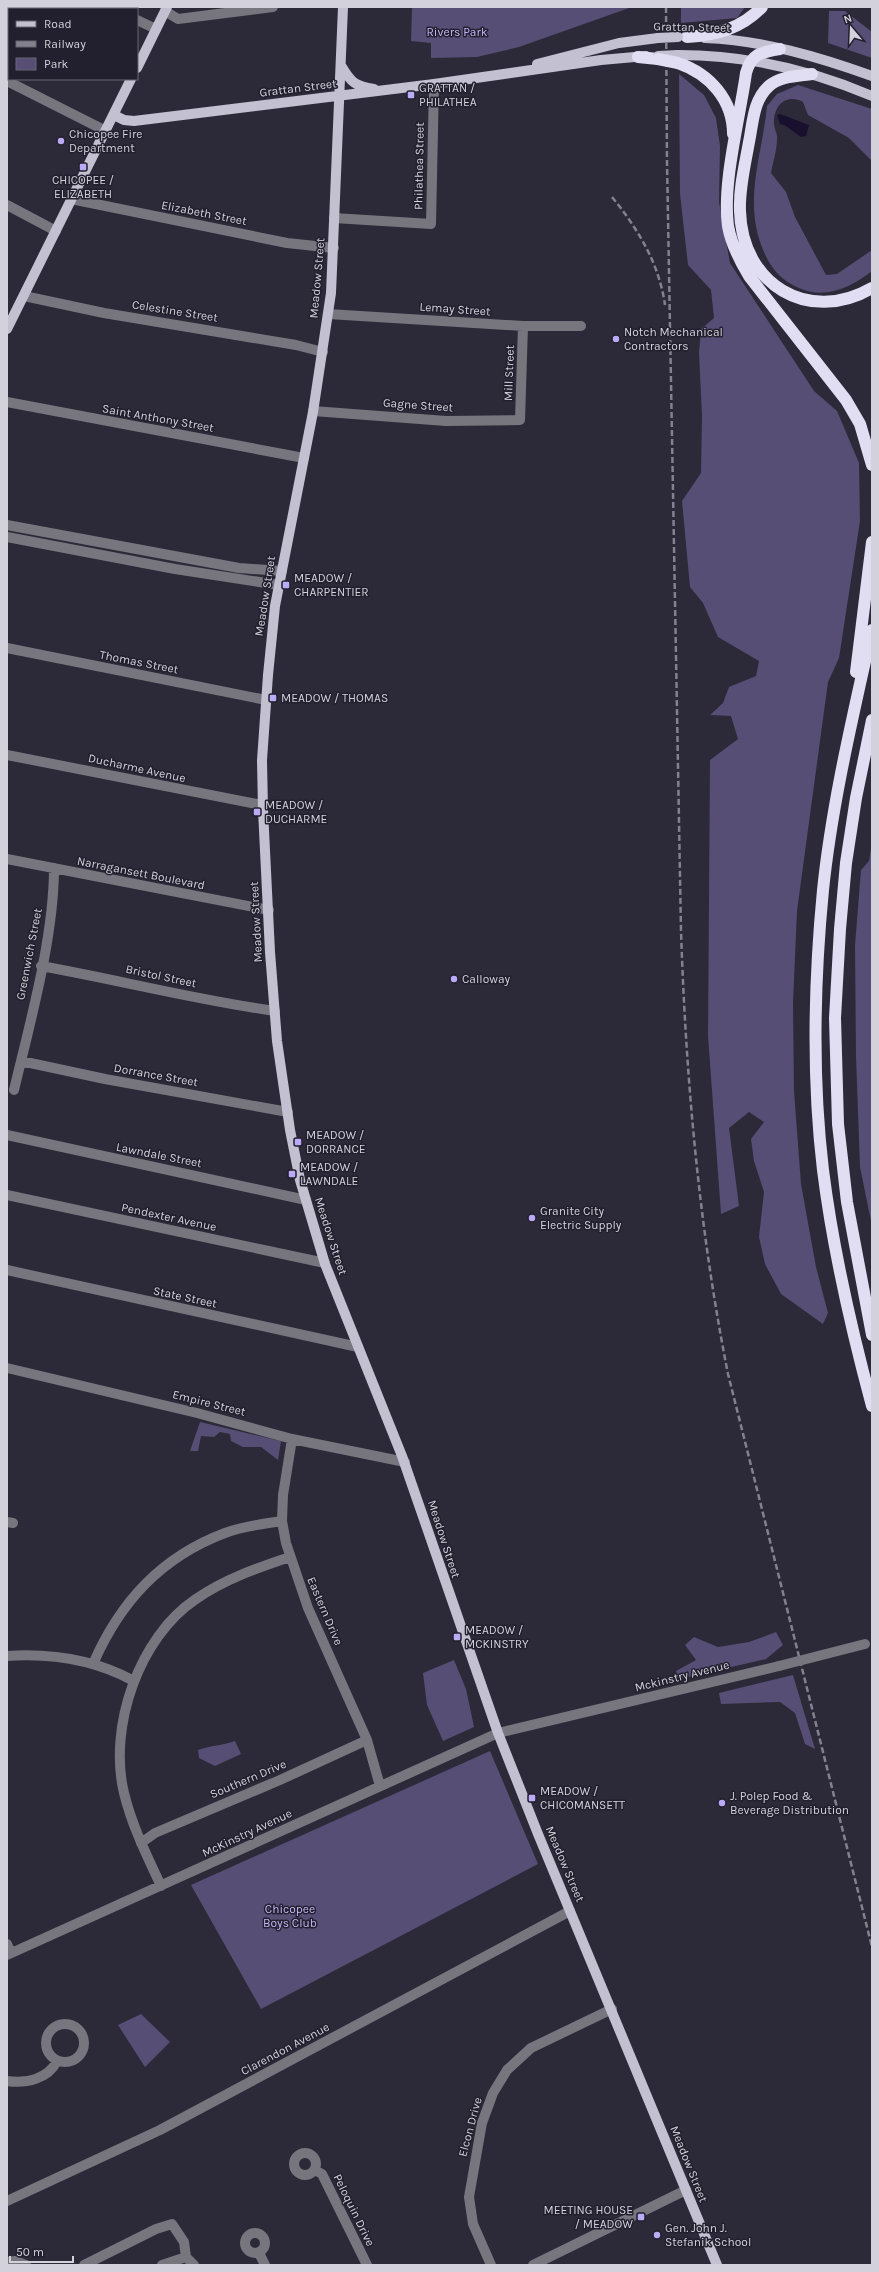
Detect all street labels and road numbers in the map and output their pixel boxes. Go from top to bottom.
street label: Grattan Street [653,19,731,35]
street label: Grattan Street [259,76,338,100]
street label: Philathea Street [411,122,427,210]
street label: Elizabeth Street [160,198,248,228]
street label: Meadow Street [306,237,328,319]
street label: Celestine Street [131,297,219,325]
street label: Lemay Street [419,300,491,318]
street label: Mill Street [501,344,517,401]
street label: Gagne Street [382,396,454,414]
street label: Saint Anthony Street [101,401,215,435]
street label: Meadow Street [252,554,278,637]
street label: Thomas Street [99,648,180,677]
street label: Ducharme Avenue [87,751,187,785]
street label: Narragansett Boulevard [76,854,206,892]
street label: Meadow Street [247,881,265,963]
street label: Greenwich Street [13,906,45,1001]
street label: Bristol Street [124,962,198,990]
street label: Dorrance Street [113,1061,200,1089]
street label: Lawndale Street [115,1140,204,1170]
street label: Meadow Street [312,1195,350,1277]
street label: Pendexter Avenue [120,1200,218,1234]
street label: State Street [152,1283,219,1311]
street label: Empire Street [171,1387,247,1419]
street label: Meadow Street [425,1498,463,1580]
street label: Eastern Drive [304,1575,346,1647]
street label: Mckinstry Avenue [633,1657,731,1695]
street label: Southern Drive [208,1757,288,1801]
street label: McKinstry Avenue [200,1806,294,1860]
street label: Meadow Street [543,1824,587,1904]
street label: Clarendon Avenue [238,2020,332,2078]
street label: Elcon Drive [455,2096,485,2158]
street label: Meadow Street [667,2124,711,2205]
street label: Peloquin Drive [330,2172,378,2248]

